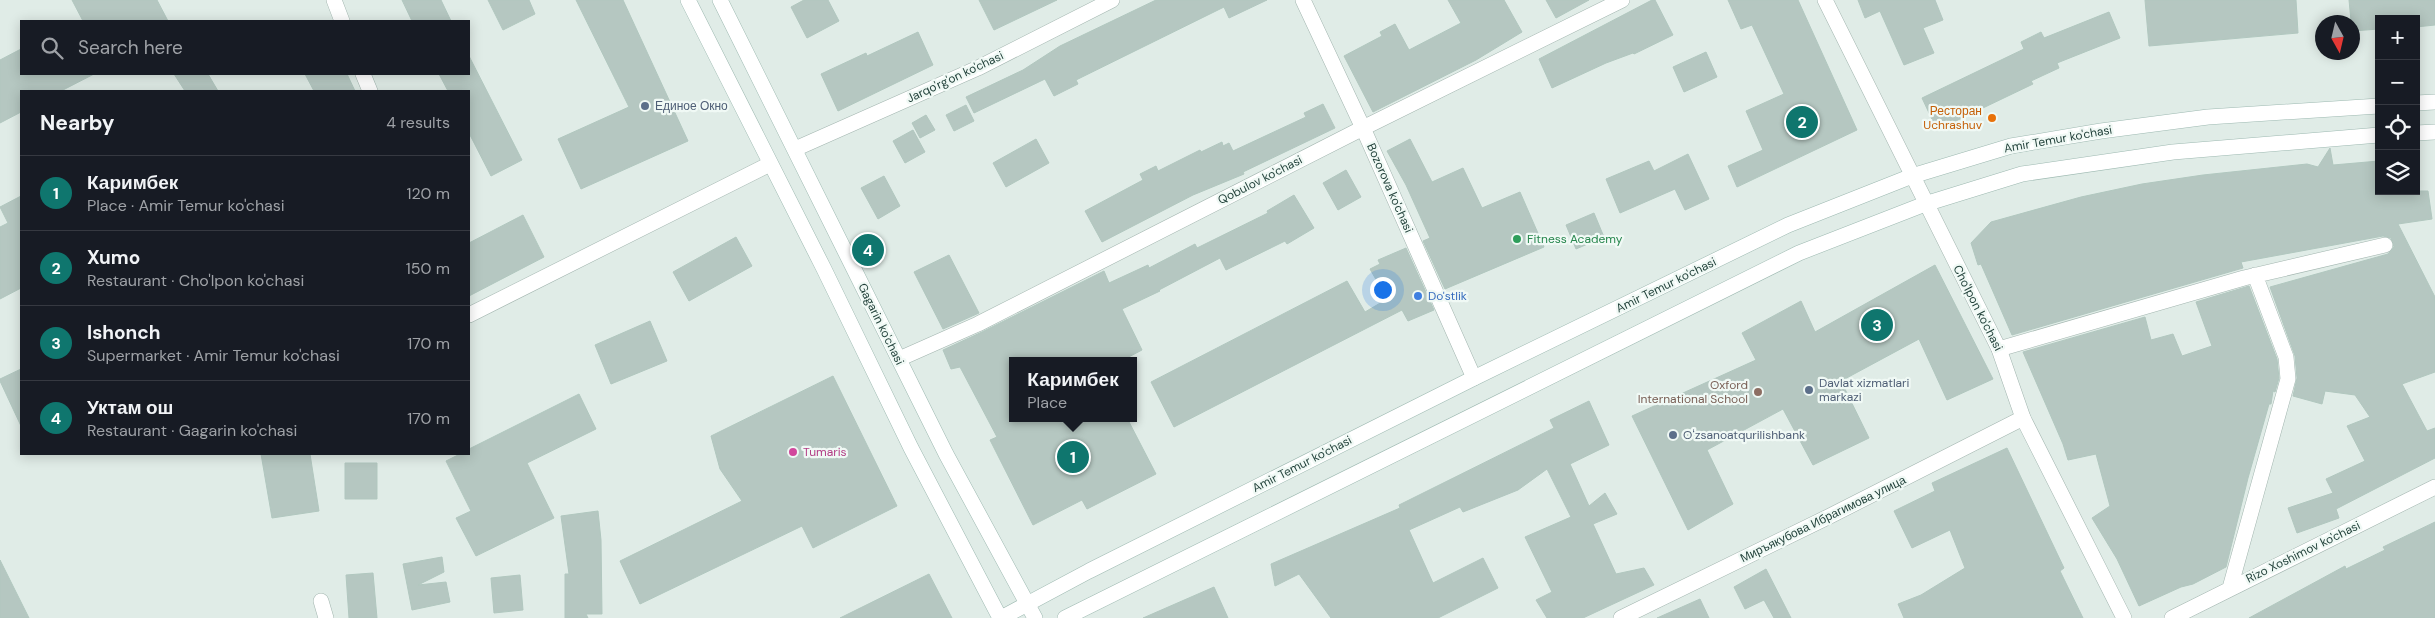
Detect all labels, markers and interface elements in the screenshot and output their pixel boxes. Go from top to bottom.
north arrow [2315,15,2360,60]
map controls [2375,15,2420,195]
button: + [2375,15,2420,60]
search box [20,20,470,75]
icon: search [38,34,66,62]
text: Search here [78,35,183,60]
street label: Jarqo'rg'on ko'chasi [904,47,1006,106]
button: − [2375,60,2420,105]
place label: Единое Окно [655,98,728,114]
marker: Единое Окно [639,100,651,112]
pin: 2 [1786,103,1818,141]
place label: Ресторан Uchrashuv [1923,103,1983,133]
button: locate [2375,105,2420,150]
text: Nearby [40,109,114,137]
text: 4 results [386,112,450,133]
marker: Ресторан Uchrashuv [1986,112,1998,124]
street label: Amir Temur ko'chasi [2003,122,2113,156]
street label: Bozorova ko'chasi [1363,141,1417,235]
button: layers [2375,150,2420,195]
street label: Qobulov ko'chasi [1215,152,1305,208]
text: Каримбек [87,170,178,195]
text: 1 [53,183,59,204]
text: 120 m [406,183,450,204]
text: Place · Amir Temur ko'chasi [87,195,285,216]
pin: 4 [852,231,884,269]
place label: Fitness Academy [1527,231,1623,247]
marker: Fitness Academy [1511,233,1523,245]
text: Xumo [87,245,140,270]
street label: Amir Temur ko'chasi [1613,254,1719,316]
text: 2 [51,258,61,279]
text: 150 m [406,258,450,279]
street label: Cho'lpon ko'chasi [1949,262,2007,354]
text: Restaurant · Cho'lpon ko'chasi [87,270,304,291]
your location [1370,277,1396,303]
street label: Gagarin ko'chasi [854,280,908,368]
place label: Do'stlik [1428,288,1467,304]
marker: Do'stlik [1412,290,1424,302]
pin: 3 [1861,306,1893,344]
text: Ishonch [87,320,161,345]
text: 3 [51,333,61,354]
text: 170 m [407,333,450,354]
text: Supermarket · Amir Temur ko'chasi [87,345,340,366]
popup [1009,357,1137,422]
text: Каримбек [1027,367,1119,392]
place label: Davlat xizmatlari markazi [1819,375,1910,405]
place label: Oxford International School [1638,377,1748,407]
marker: Davlat xizmatlari markazi [1803,384,1815,396]
marker: Oxford International School [1752,386,1764,398]
text: Place [1027,392,1067,413]
text: Уктам ош [87,395,173,420]
text: 4 [51,408,61,429]
text: 170 m [407,408,450,429]
text: Restaurant · Gagarin ko'chasi [87,420,297,441]
place label: Oʻzsanoatqurilishbank [1683,427,1805,443]
marker: Oʻzsanoatqurilishbank [1667,429,1679,441]
street label: Amir Temur ko'chasi [1250,432,1355,496]
pin: 1 [1057,438,1089,476]
place label: Tumaris [803,444,847,460]
marker: Tumaris [787,446,799,458]
street label: Миръякубова Ибрагимова улица [1737,472,1909,566]
street label: Rizo Xoshimov ko'chasi [2243,517,2363,587]

